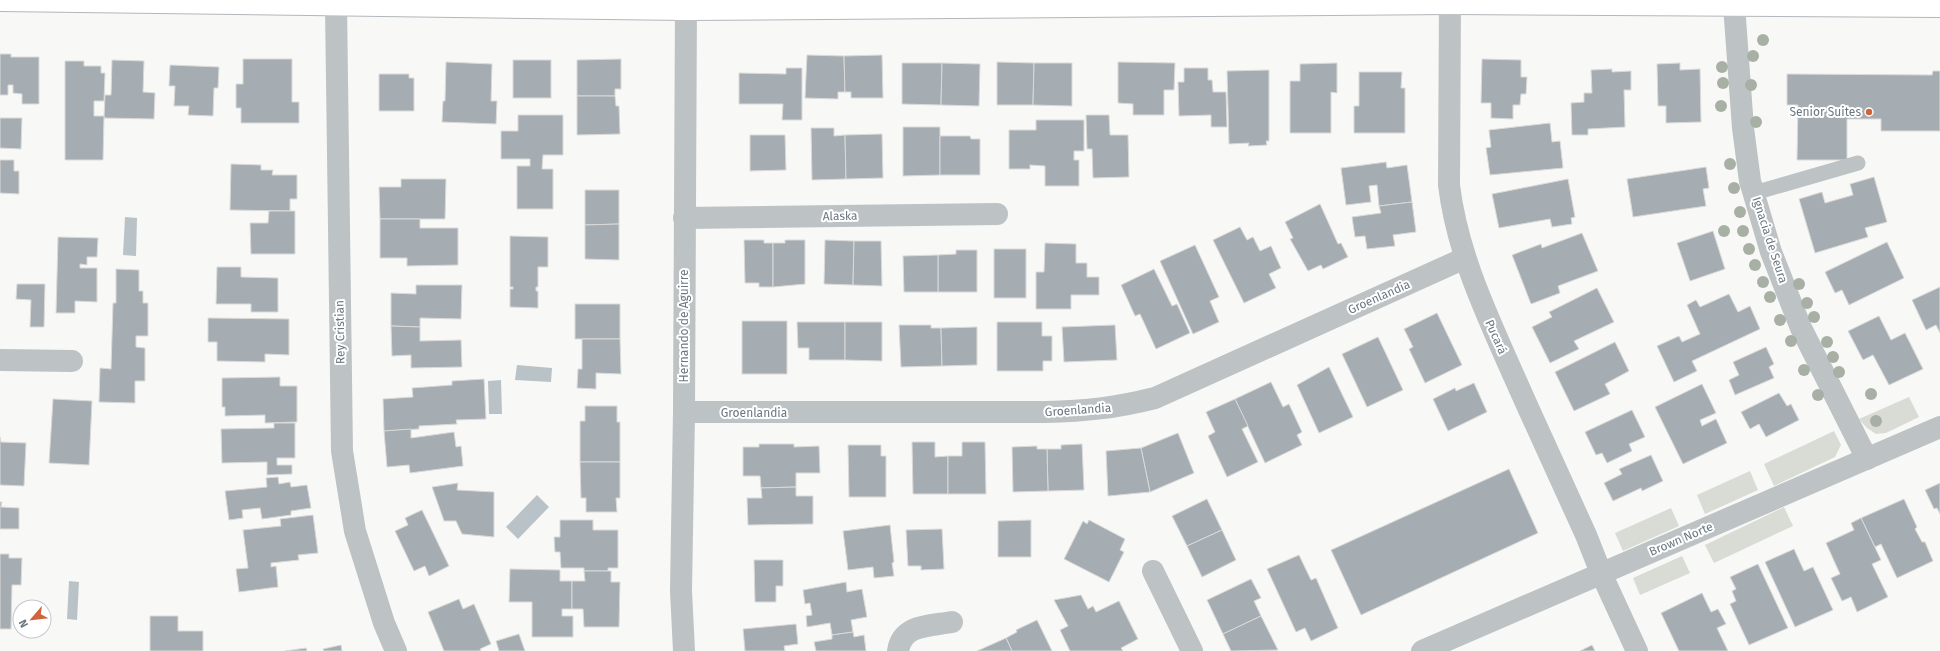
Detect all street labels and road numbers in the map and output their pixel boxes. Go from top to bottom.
street label: Ignacia de Seura [1749,195,1791,285]
street label: Alaska [822,209,858,223]
street label: Hernando de Aguirre [677,270,691,383]
street label: Groenlandia [1346,277,1412,317]
street label: Rey Cristian [332,300,348,364]
street label: Pucará [1482,317,1510,357]
street label: Groenlandia [1044,401,1112,419]
street label: Groenlandia [721,406,787,420]
street label: Brown Norte [1647,519,1715,559]

